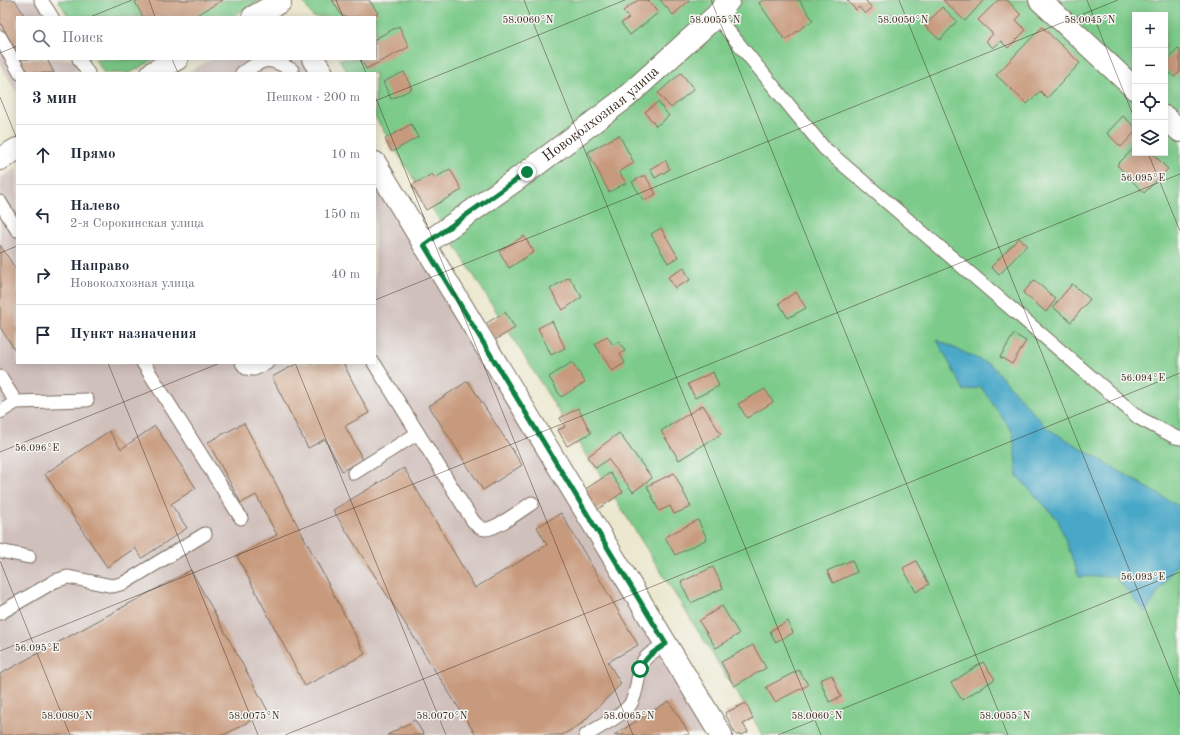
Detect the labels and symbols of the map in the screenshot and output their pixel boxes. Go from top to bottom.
text: 58.0060°N [502,15,554,25]
text: 58.0055°N [689,15,741,25]
text: 58.0050°N [877,15,929,25]
text: 58.0045°N [1064,15,1116,25]
street label: Новоколхозная улица [540,63,662,165]
route end [518,163,536,181]
text: 56.095°E [1121,173,1165,183]
text: 56.094°E [1121,373,1165,383]
text: 56.096°E [15,443,59,453]
text: 56.093°E [1121,572,1165,582]
text: 56.095°E [15,643,59,653]
route start [631,660,649,678]
text: 58.0080°N [41,711,93,721]
text: 58.0075°N [228,711,280,721]
text: 58.0070°N [416,711,468,721]
text: 58.0065°N [603,711,655,721]
text: 58.0060°N [791,711,843,721]
text: 58.0055°N [979,711,1031,721]

